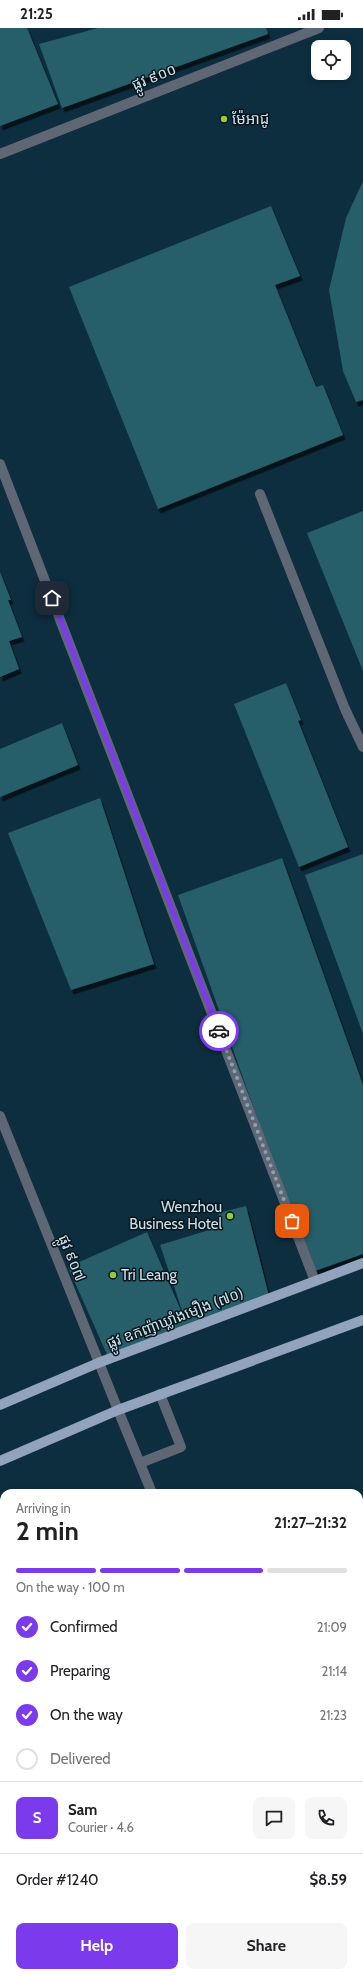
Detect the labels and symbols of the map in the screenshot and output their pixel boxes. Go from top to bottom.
street label: ផ្លូវ ៩០០ [129,60,181,98]
place label: ម៉ែអាជូ [232,110,269,128]
marker: ម៉ែអាជូ [219,114,229,124]
pin [35,581,69,615]
courier [199,1011,239,1051]
place label: Wenzhou Business Hotel [129,1198,222,1233]
pin [275,1204,309,1238]
marker: Wenzhou Business Hotel [225,1211,235,1221]
street label: ផ្លូវ ៩០៧ [50,1232,89,1286]
place label: Tri Leang [121,1266,178,1284]
marker: Tri Leang [108,1270,118,1280]
street label: ផ្លូវ ឧកញ៉ាឃ្លាំងមឿង (៧០) [104,1283,247,1357]

